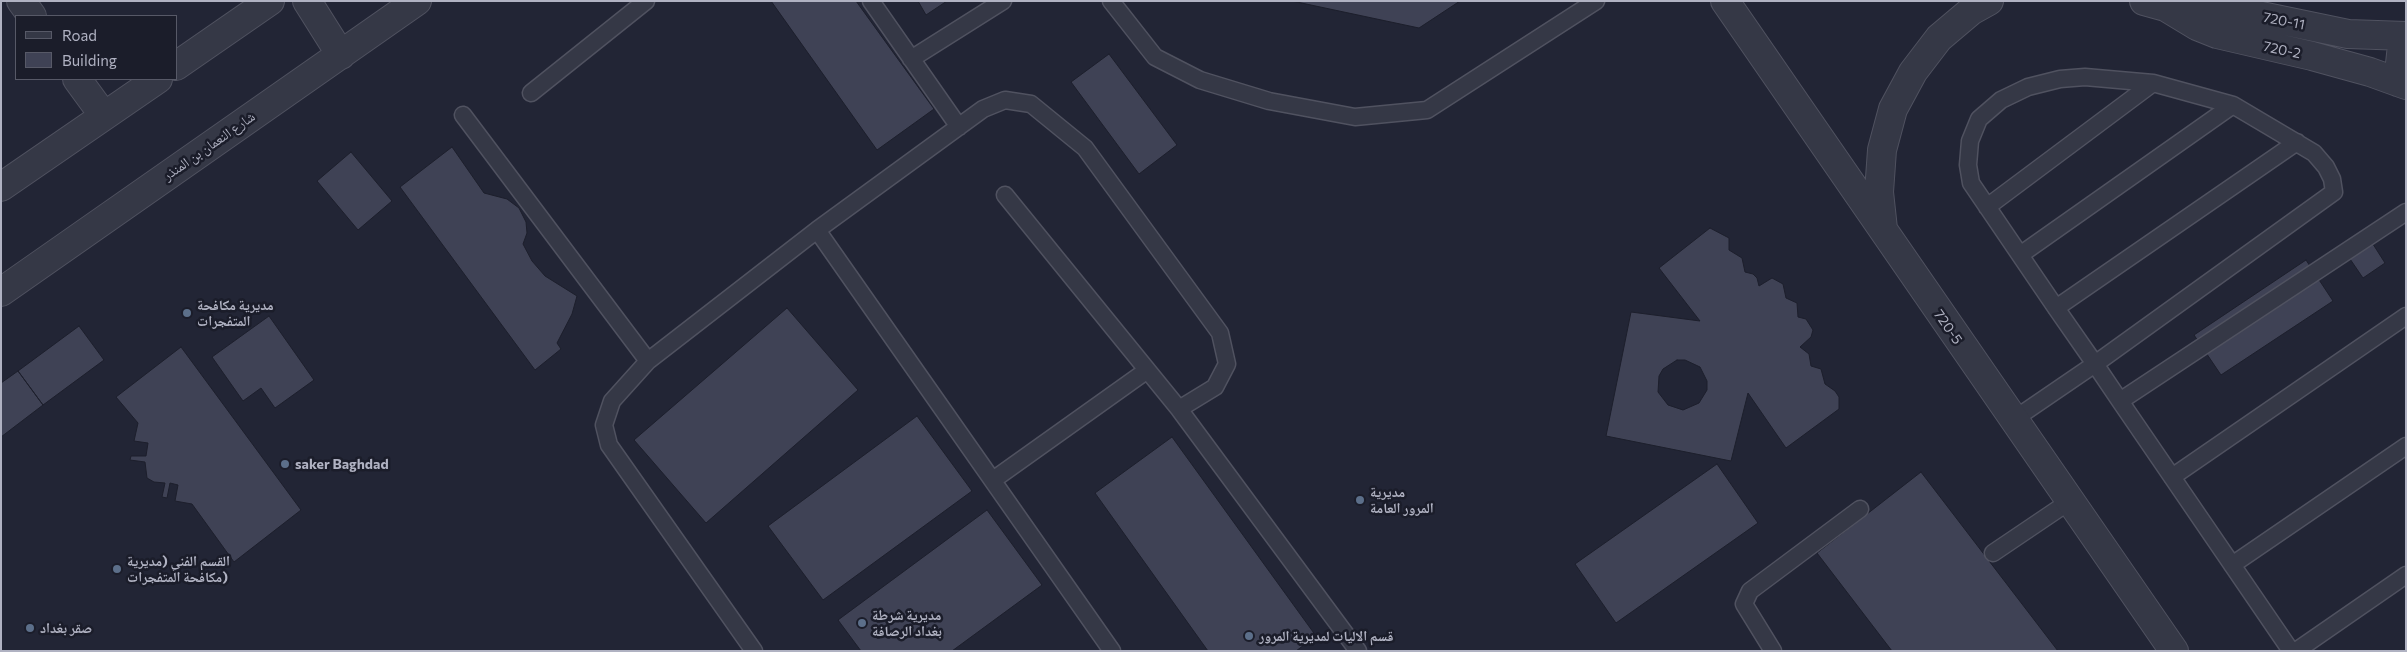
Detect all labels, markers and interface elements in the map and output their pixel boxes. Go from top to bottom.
street label: 720-11 [2262,9,2306,33]
legend [15,15,178,80]
text: Road [62,26,97,44]
street label: 720-2 [2262,38,2302,62]
text: Building [62,51,117,69]
street label: شارع النعمان بن المنذر [160,108,258,184]
place label: مديرية مكافحة المتفجرات [197,297,274,330]
marker: مديرية مكافحة المتفجرات [181,307,193,319]
street label: 720-5 [1930,307,1966,347]
place label: saker Baghdad [295,456,389,472]
marker: saker Baghdad [279,458,291,470]
place label: مديرية المرور العامة [1370,484,1434,516]
marker: مديرية المرور العامة [1354,494,1366,506]
place label: القسم الفني (مديرية مكافحة المتفجرات) [127,553,230,586]
marker: القسم الفني (مديرية مكافحة المتفجرات) [111,563,123,575]
place label: مديرية شرطة بغداد الرصافة [872,607,942,640]
marker: مديرية شرطة بغداد الرصافة [856,617,868,629]
place label: صقر بغداد [40,620,92,636]
marker: صقر بغداد [24,622,36,634]
place label: قسم الاليات لمديرية المرور [1259,628,1393,644]
marker: قسم الاليات لمديرية المرور [1243,630,1255,642]

